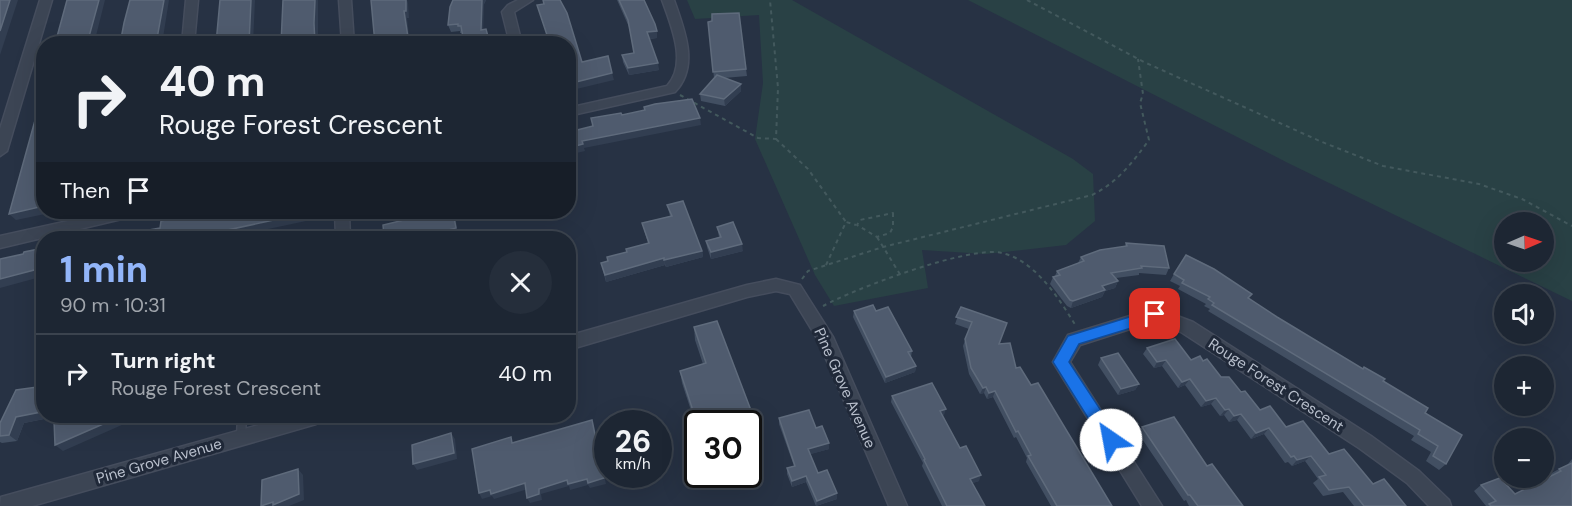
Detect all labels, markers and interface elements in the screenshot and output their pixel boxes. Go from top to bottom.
text: 40 m [159,54,265,109]
icon: right [60,60,138,138]
text: Rouge Forest Crescent [159,107,443,142]
icon: arrive [122,174,155,207]
text: Then [60,176,110,205]
north arrow [1494,212,1554,272]
map controls [1494,212,1554,488]
text: 1 min [60,246,148,293]
button: close [489,251,552,314]
button: sound [1494,284,1554,344]
pin [1129,288,1180,339]
text: 90 m · 10:31 [60,292,166,318]
icon: arrive [1138,297,1171,330]
street label: Pine Grove Avenue [810,325,880,451]
street label: Rouge Forest Crescent [1204,334,1348,436]
text: Turn right [111,346,216,375]
button: + [1494,356,1554,416]
icon: right [60,357,93,390]
text: 40 m [498,359,552,388]
text: Rouge Forest Crescent [111,375,321,401]
position arrow [1079,408,1143,472]
speed limit sign: 30 [684,410,762,488]
text: 26 [615,422,651,461]
button: − [1494,428,1554,488]
street label: Pine Grove Avenue [94,434,224,488]
text: km/h [615,454,651,474]

